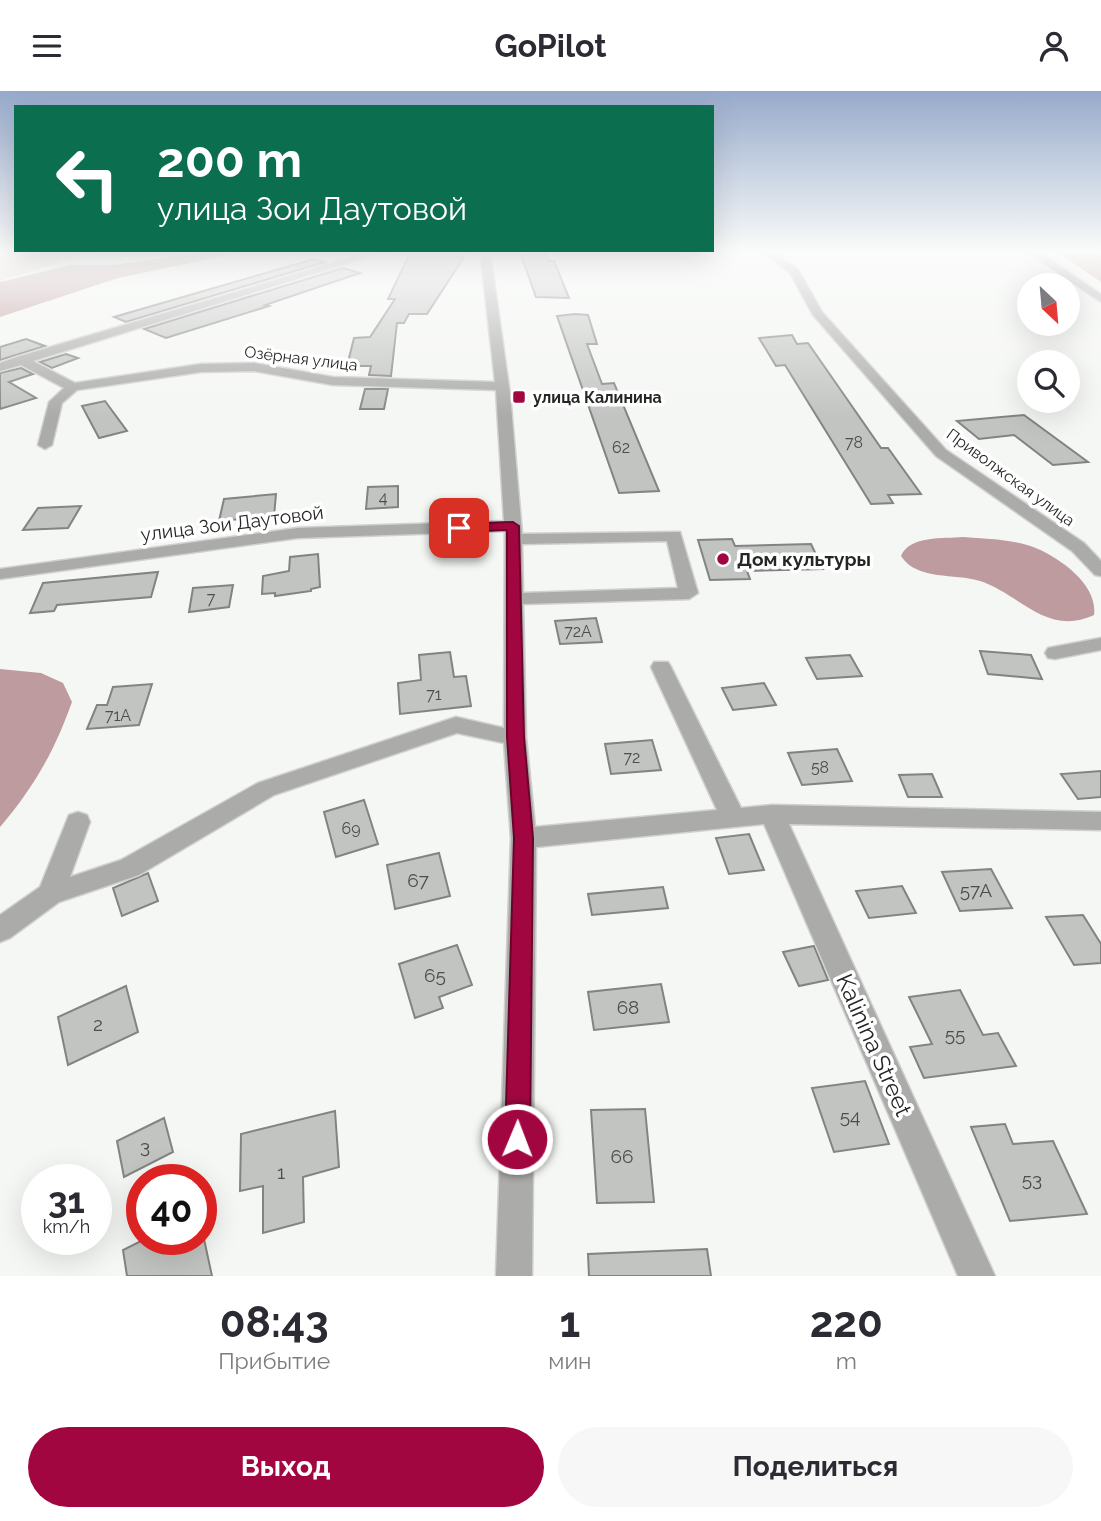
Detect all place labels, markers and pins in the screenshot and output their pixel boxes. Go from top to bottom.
place label: улица Калинина [533,388,662,407]
marker: улица Калинина [511,389,527,405]
pin [429,498,489,558]
place label: Дом культуры [737,548,871,570]
marker: Дом культуры [715,551,731,567]

